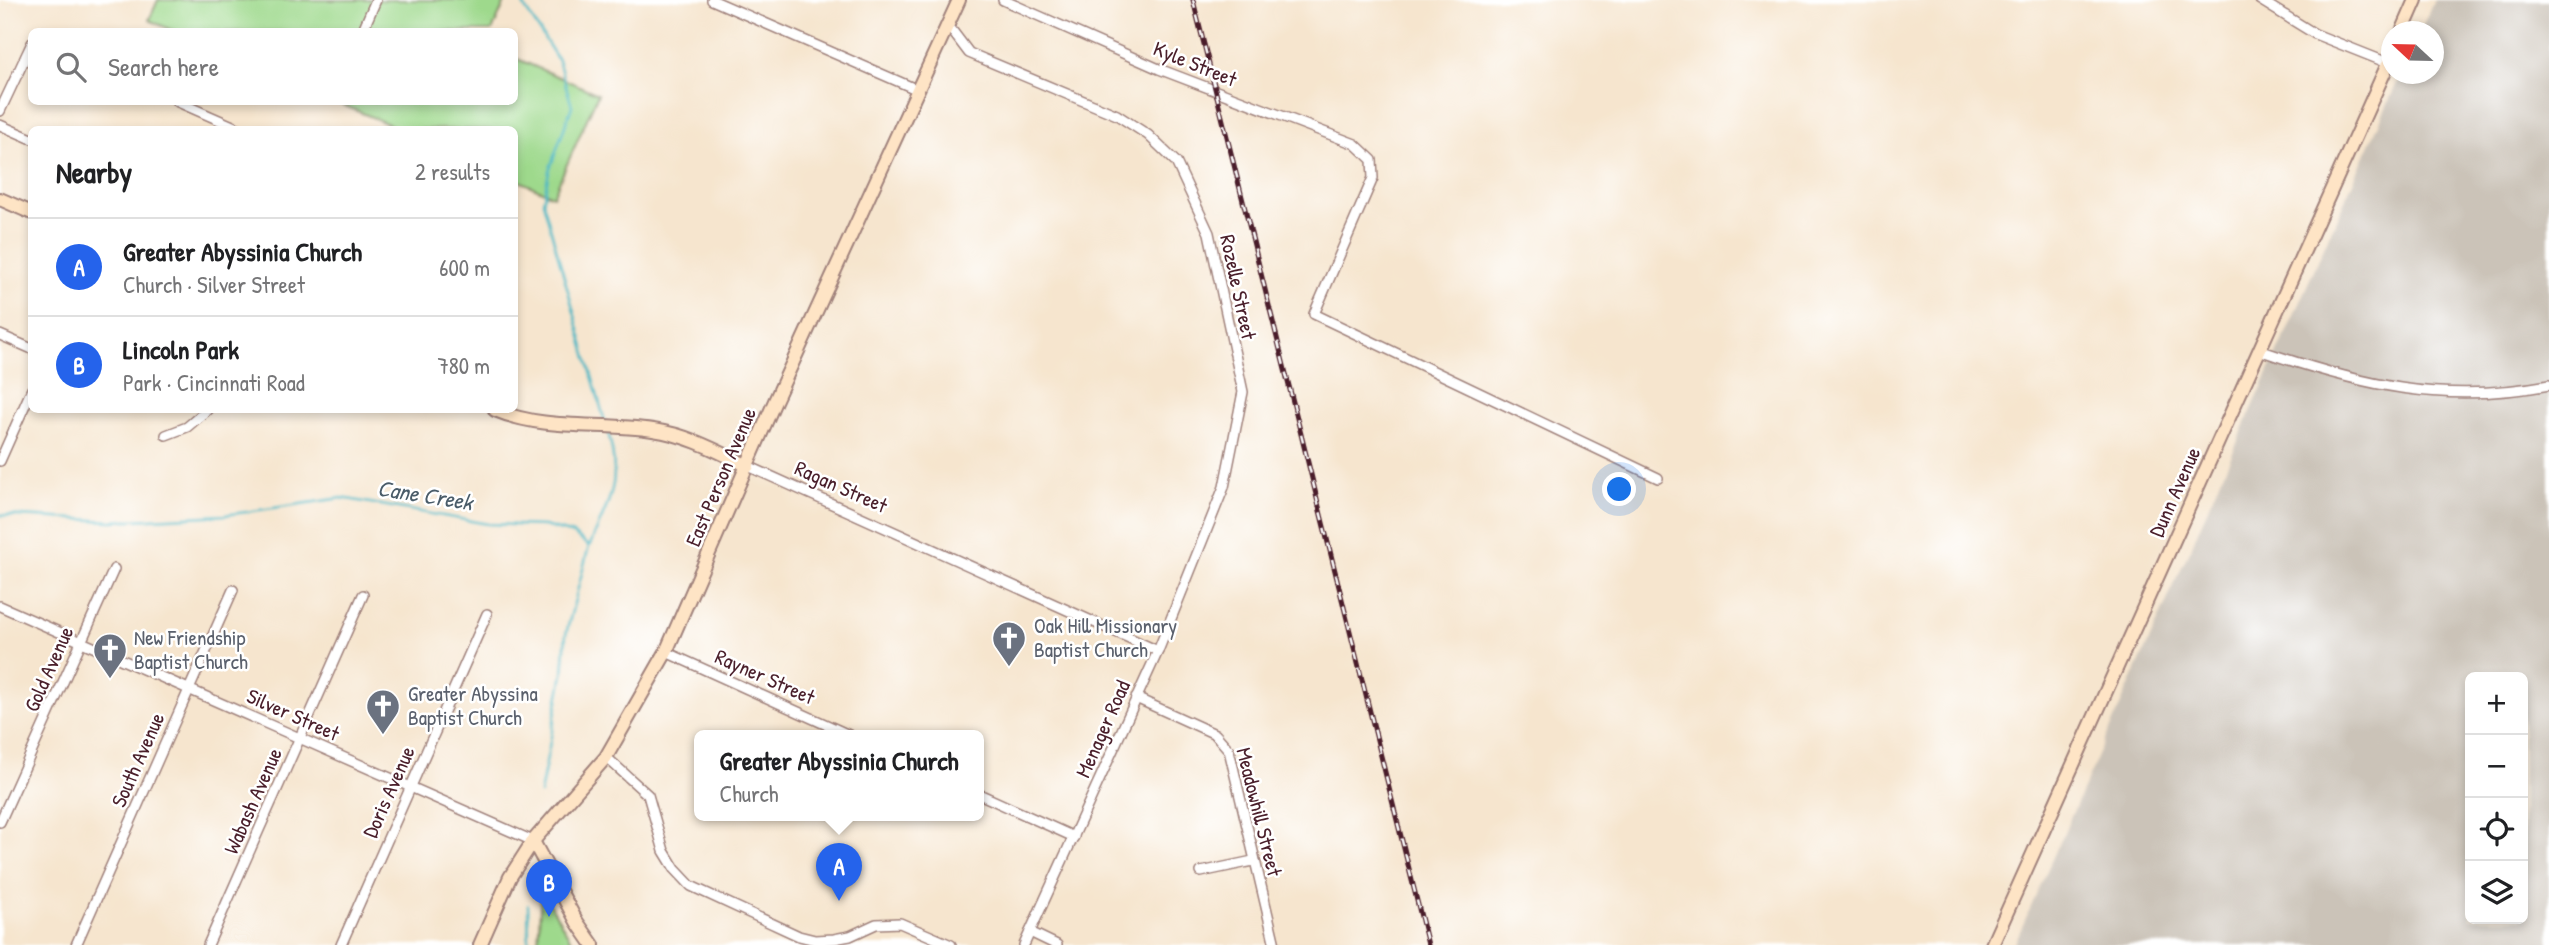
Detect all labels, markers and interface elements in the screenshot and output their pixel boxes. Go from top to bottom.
north arrow [2381,21,2444,84]
search box [28,28,518,105]
street label: Kyle Street [1149,34,1242,94]
icon: search [52,48,90,86]
text: Search here [108,49,219,84]
text: Nearby [56,152,132,192]
text: 2 results [415,156,490,187]
street label: Rozelle Street [1213,232,1264,343]
text: Greater Abyssinia Church [123,234,362,269]
text: A [73,252,85,283]
text: 600 m [439,252,490,283]
text: Church · Silver Street [123,269,305,300]
text: Lincoln Park [123,332,239,367]
text: B [73,350,85,381]
text: 780 m [437,350,490,381]
text: Park · Cincinnati Road [123,367,305,398]
street label: East Person Avenue [678,403,763,551]
street label: Dunn Avenue [2142,442,2207,541]
street label: Ragan Street [790,453,893,520]
water label: Cane Creek [375,472,477,518]
your location [1602,472,1636,506]
place label: Oak Hill Missionary Baptist Church [1034,611,1177,664]
church icon: Oak Hill Missionary Baptist Church [990,619,1028,668]
street label: Gold Avenue [17,622,80,716]
place label: New Friendship Baptist Church [134,623,248,676]
church icon: New Friendship Baptist Church [91,631,129,680]
street label: Rayner Street [711,642,820,712]
map controls [2465,672,2528,924]
button: + [2465,672,2528,735]
street label: Menager Road [1068,676,1137,782]
place label: Greater Abyssina Baptist Church [408,679,538,732]
street label: Silver Street [242,681,345,748]
church icon: Greater Abyssina Baptist Church [364,687,402,736]
street label: South Avenue [104,708,171,812]
popup [694,730,984,821]
button: − [2465,735,2528,798]
street label: Doris Avenue [355,741,422,842]
street label: Wabash Avenue [216,743,289,858]
text: Greater Abyssinia Church [720,743,958,778]
street label: Meadowhill Street [1229,744,1290,880]
text: Church [720,778,778,809]
button: locate [2465,798,2528,861]
pin: A [816,843,862,901]
pin: B [526,859,572,917]
button: layers [2465,861,2528,924]

